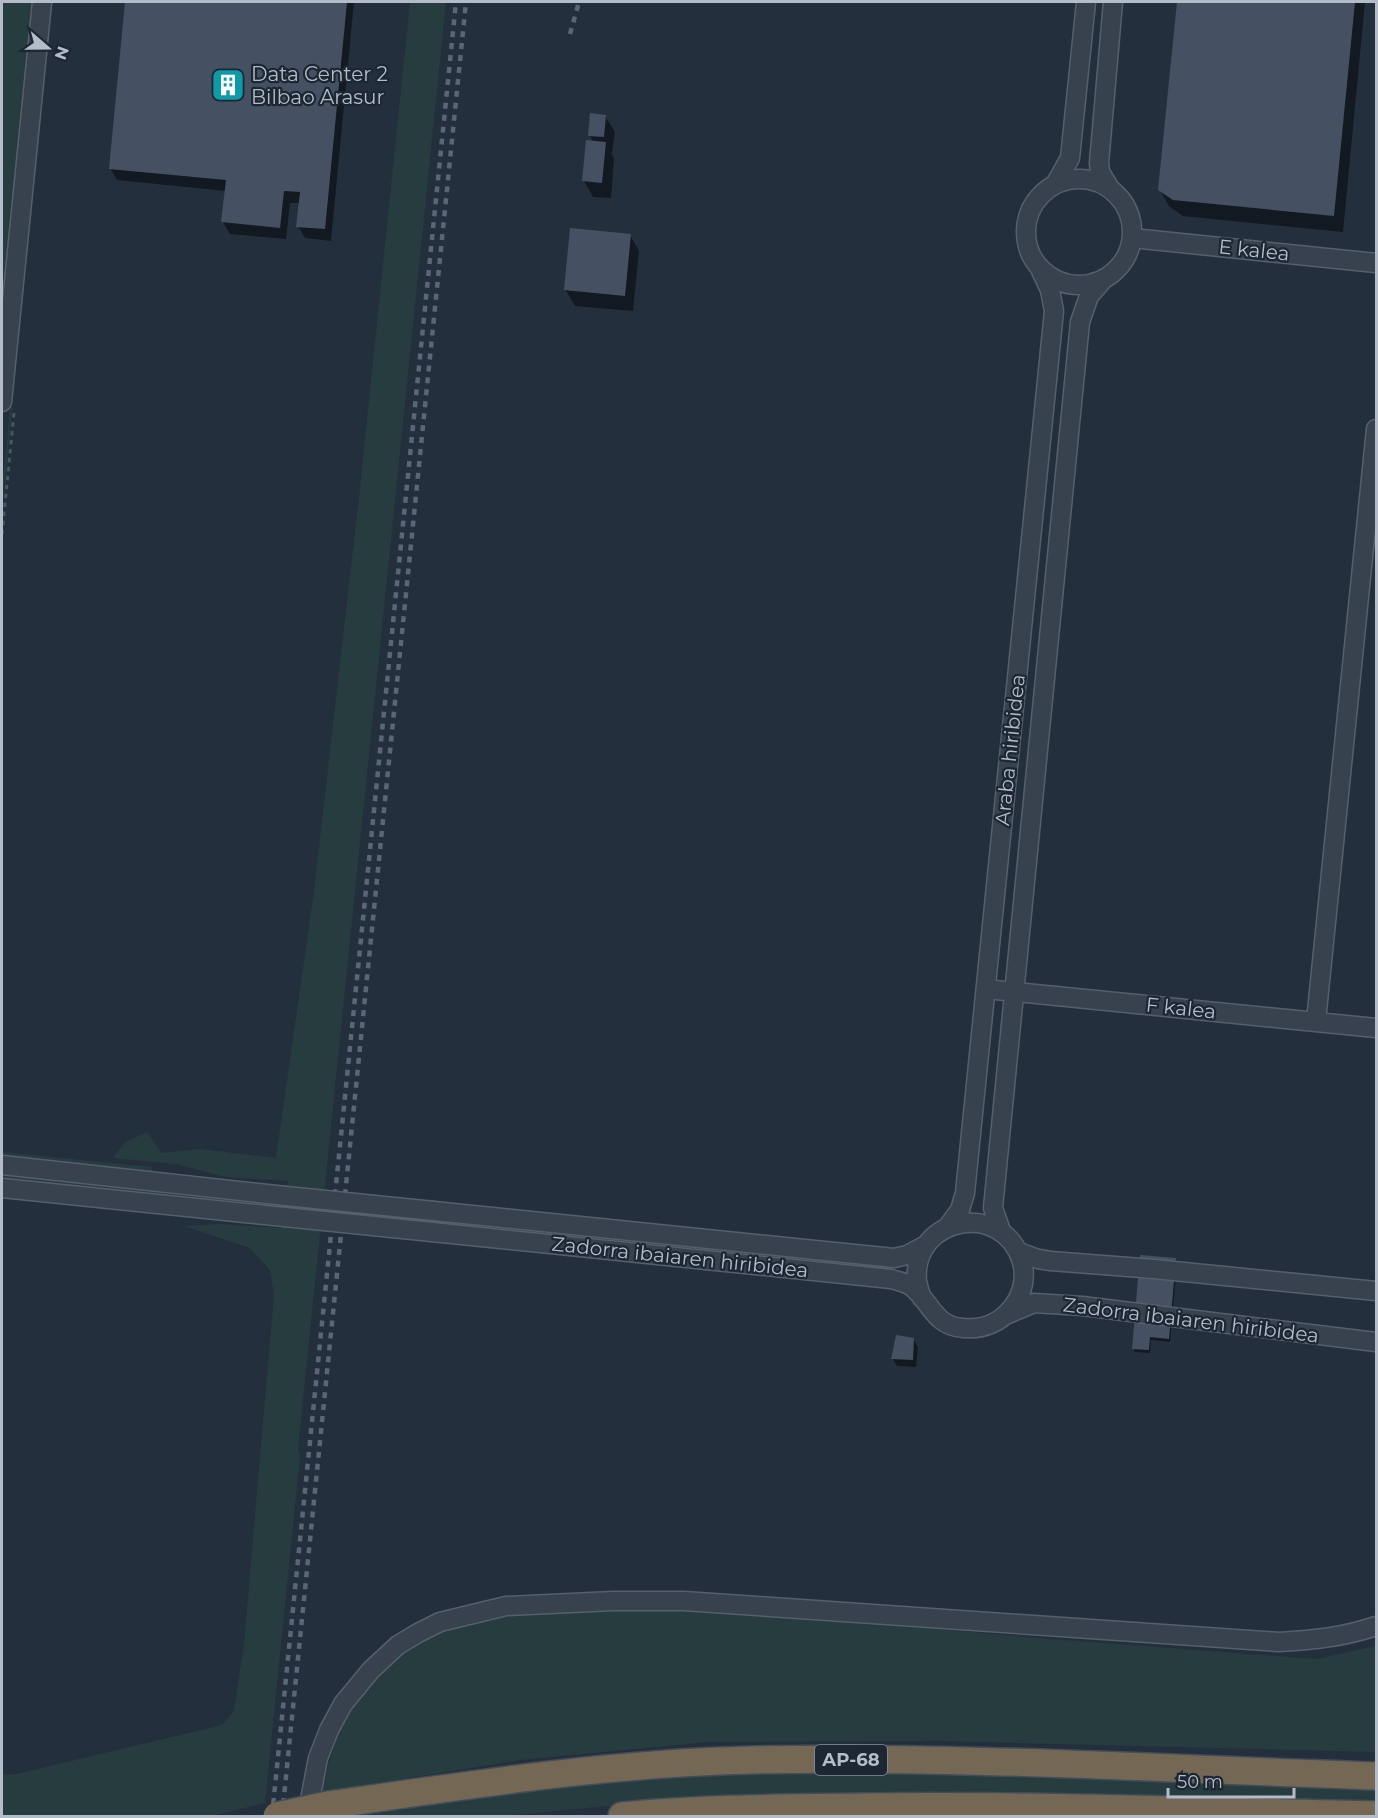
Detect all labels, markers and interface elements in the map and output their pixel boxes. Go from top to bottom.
north arrow [18,18,78,78]
text: N [50,44,73,62]
place label: Data Center 2 Bilbao Arasur [251,62,388,109]
building icon: Data Center 2 Bilbao Arasur [210,67,246,103]
street label: E kalea [1217,234,1291,266]
street label: Araba hiribidea [990,673,1030,827]
street label: F kalea [1145,992,1217,1024]
street label: Zadorra ibaiaren hiribidea [551,1232,809,1282]
street label: Zadorra ibaiaren hiribidea [1062,1292,1320,1348]
road number: AP-68 [815,1745,887,1775]
scale bar [1168,1761,1294,1799]
text: 50 m [1177,1771,1223,1793]

